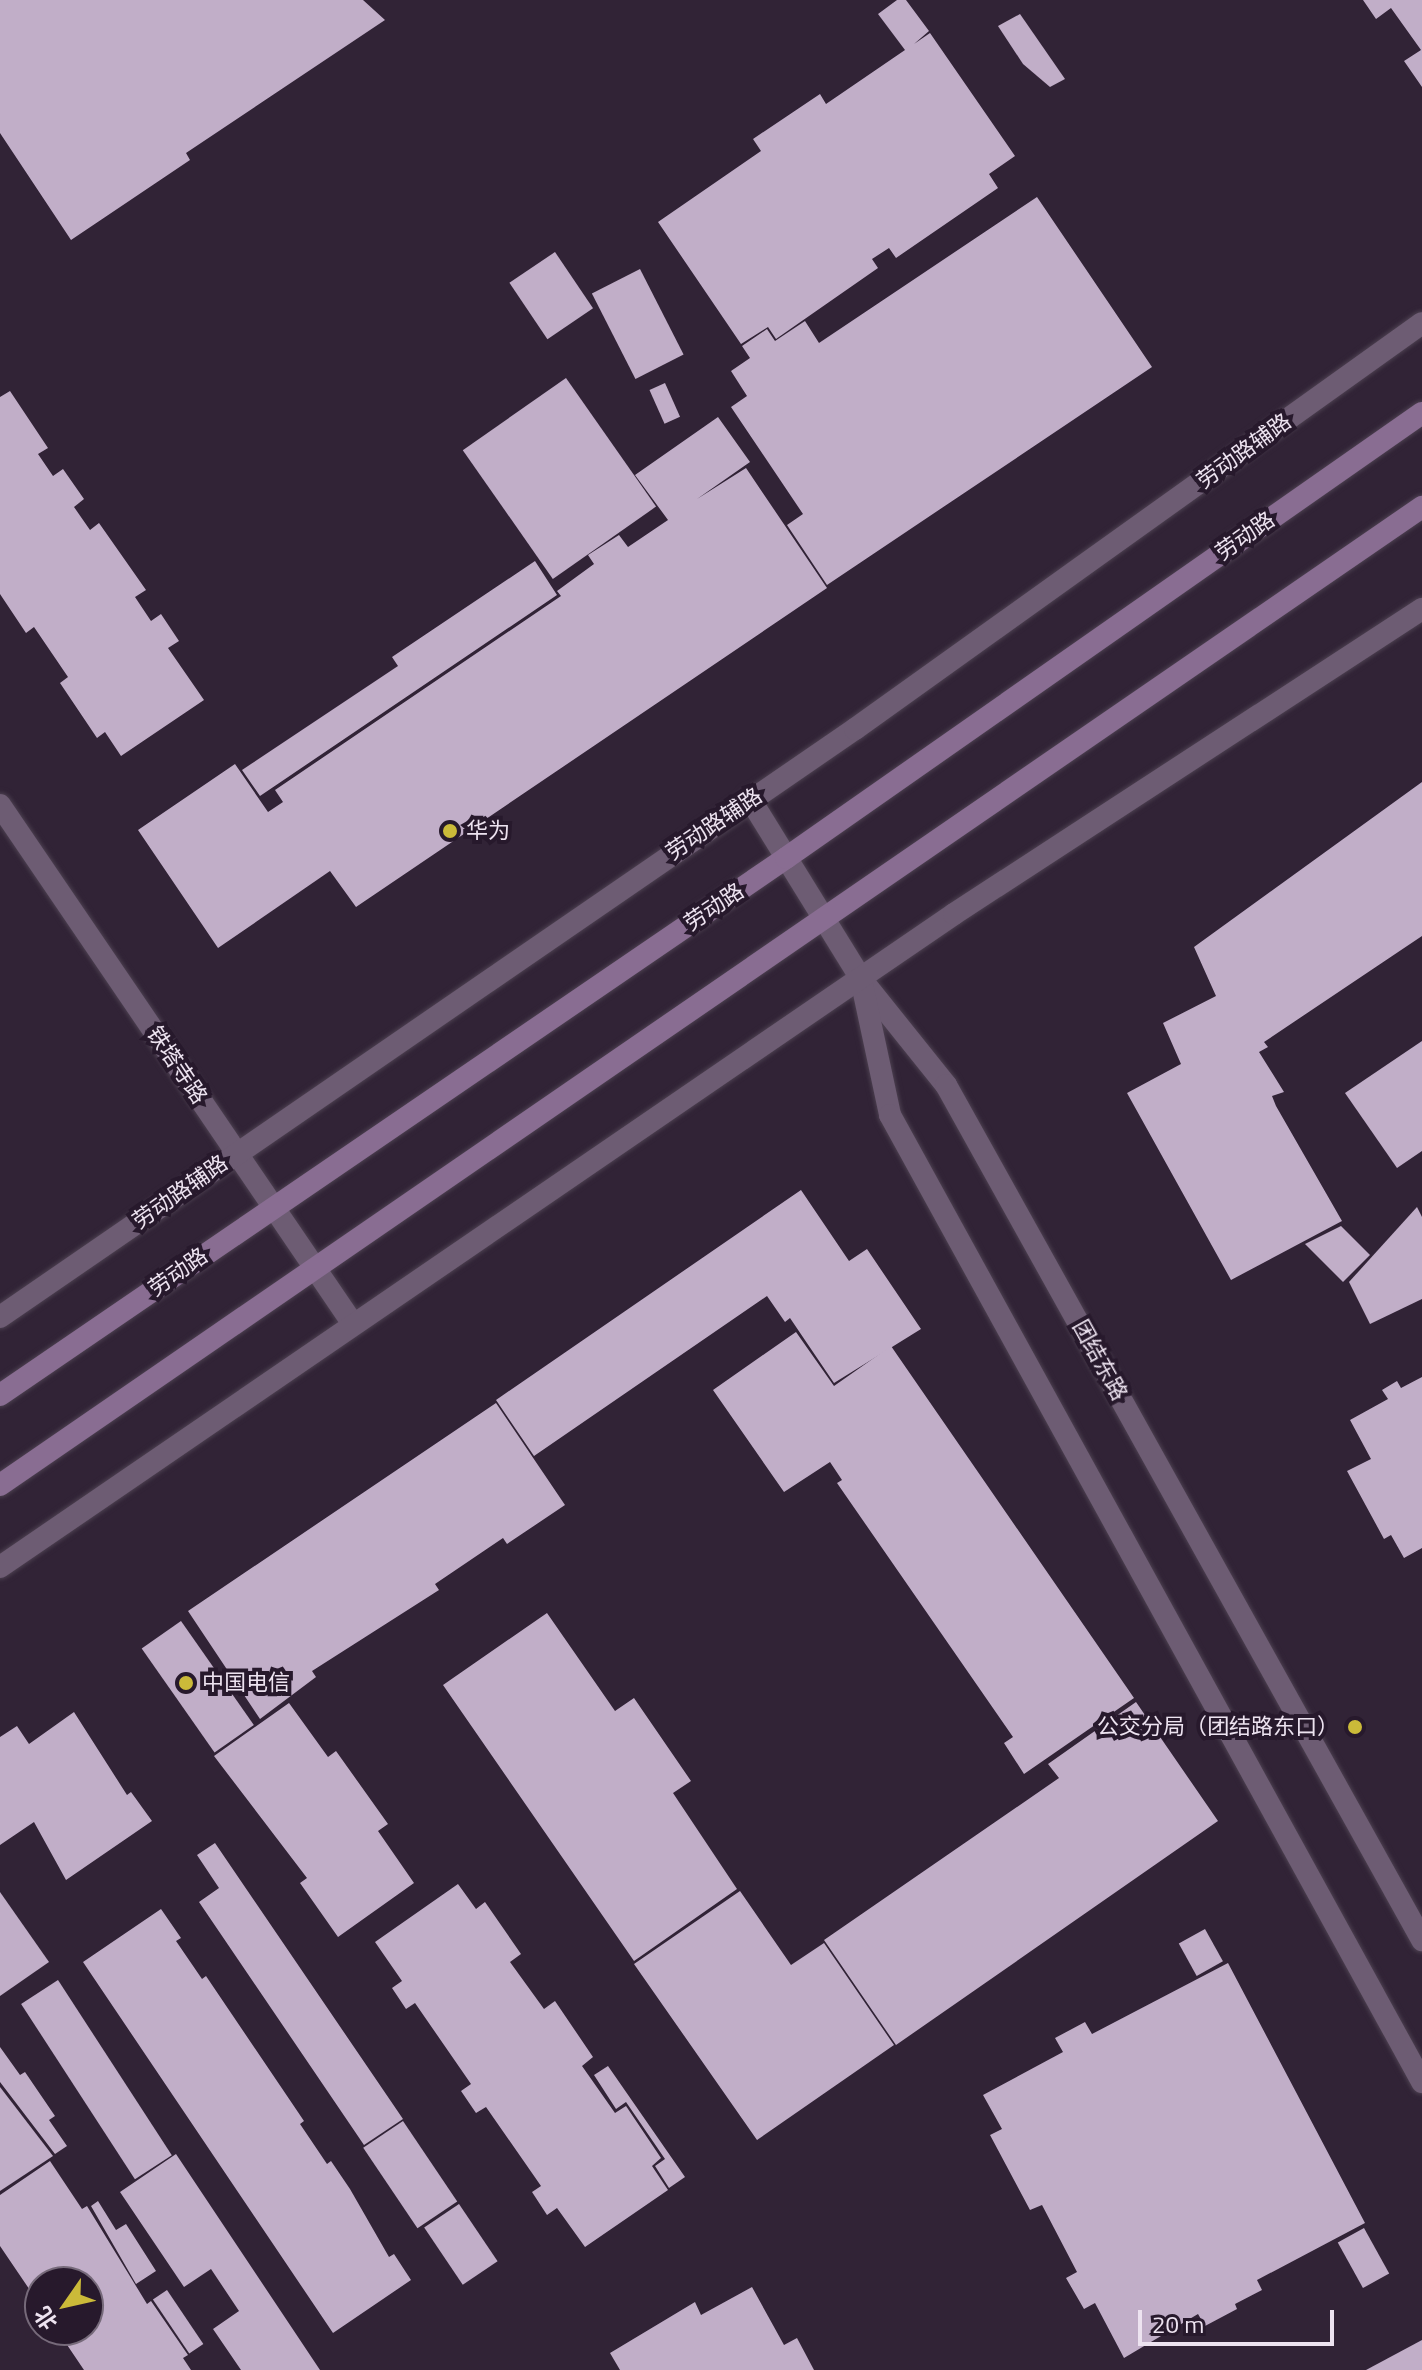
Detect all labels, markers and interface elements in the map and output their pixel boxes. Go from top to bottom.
street label: 劳动路辅路 [1192,408,1296,494]
street label: 劳动路 [1210,506,1280,566]
street label: 劳动路辅路 [661,782,767,866]
place label: 华为 [466,818,510,844]
marker: 华为 [441,822,459,840]
street label: 劳动路 [679,878,749,936]
street label: 铁塔寺路 [141,1021,213,1109]
street label: 劳动路辅路 [127,1150,233,1234]
street label: 劳动路 [143,1242,213,1302]
street label: 团结东路 [1067,1315,1133,1405]
place label: 中国电信 [202,1670,290,1696]
marker: 中国电信 [177,1674,195,1692]
place label: 公交分局（团结路东口） [1097,1714,1339,1740]
marker: 公交分局（团结路东口） [1346,1718,1364,1736]
north arrow [24,2266,104,2346]
scale bar [1142,2294,1338,2344]
text: 北 [26,2300,66,2337]
text: 20 m [1152,2306,1204,2342]

